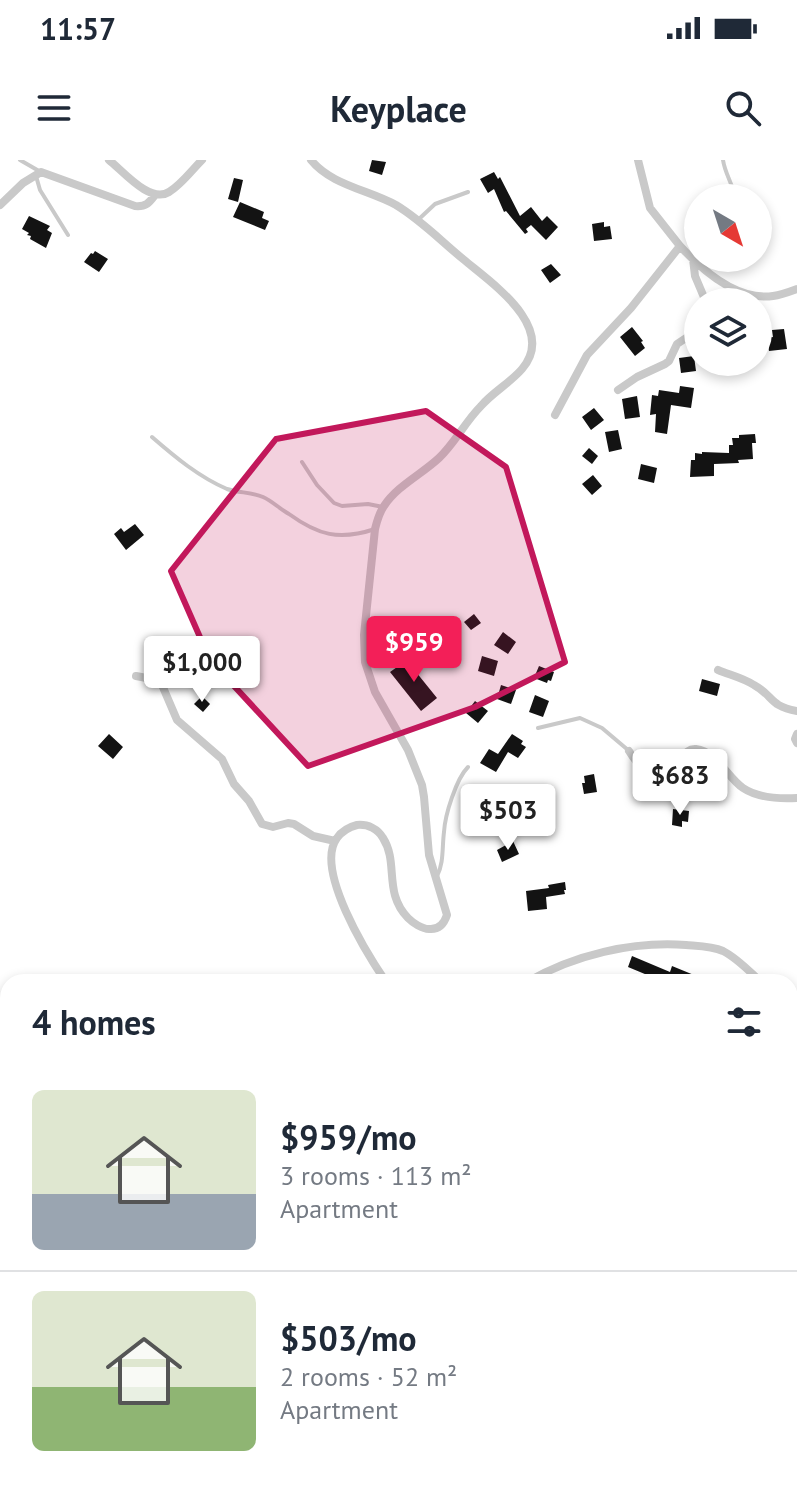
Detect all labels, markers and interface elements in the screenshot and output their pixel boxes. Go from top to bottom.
text: 11:57 [40,9,116,48]
text: Keyplace [330,85,467,132]
icon: menu [32,86,76,130]
icon: search [721,86,765,130]
north arrow [684,184,772,272]
map controls [684,184,772,376]
button: layers [684,288,772,376]
pin: $959 [367,616,461,684]
text: $959 [385,625,443,658]
pin: $1,000 [137,636,267,704]
text: $1,000 [162,645,242,678]
pin: $683 [633,749,727,817]
text: $683 [651,758,709,791]
pin: $503 [461,784,555,852]
text: $503 [479,793,537,826]
text: 4 homes [32,1000,156,1044]
icon: filters [722,1000,766,1044]
text: $959/mo [280,1115,417,1159]
icon: home [96,1122,192,1218]
text: 3 rooms · 113 m² [280,1159,472,1192]
text: Apartment [280,1192,398,1225]
text: $503/mo [280,1316,417,1360]
icon: home [96,1323,192,1419]
text: 2 rooms · 52 m² [280,1360,457,1393]
text: Apartment [280,1393,398,1426]

